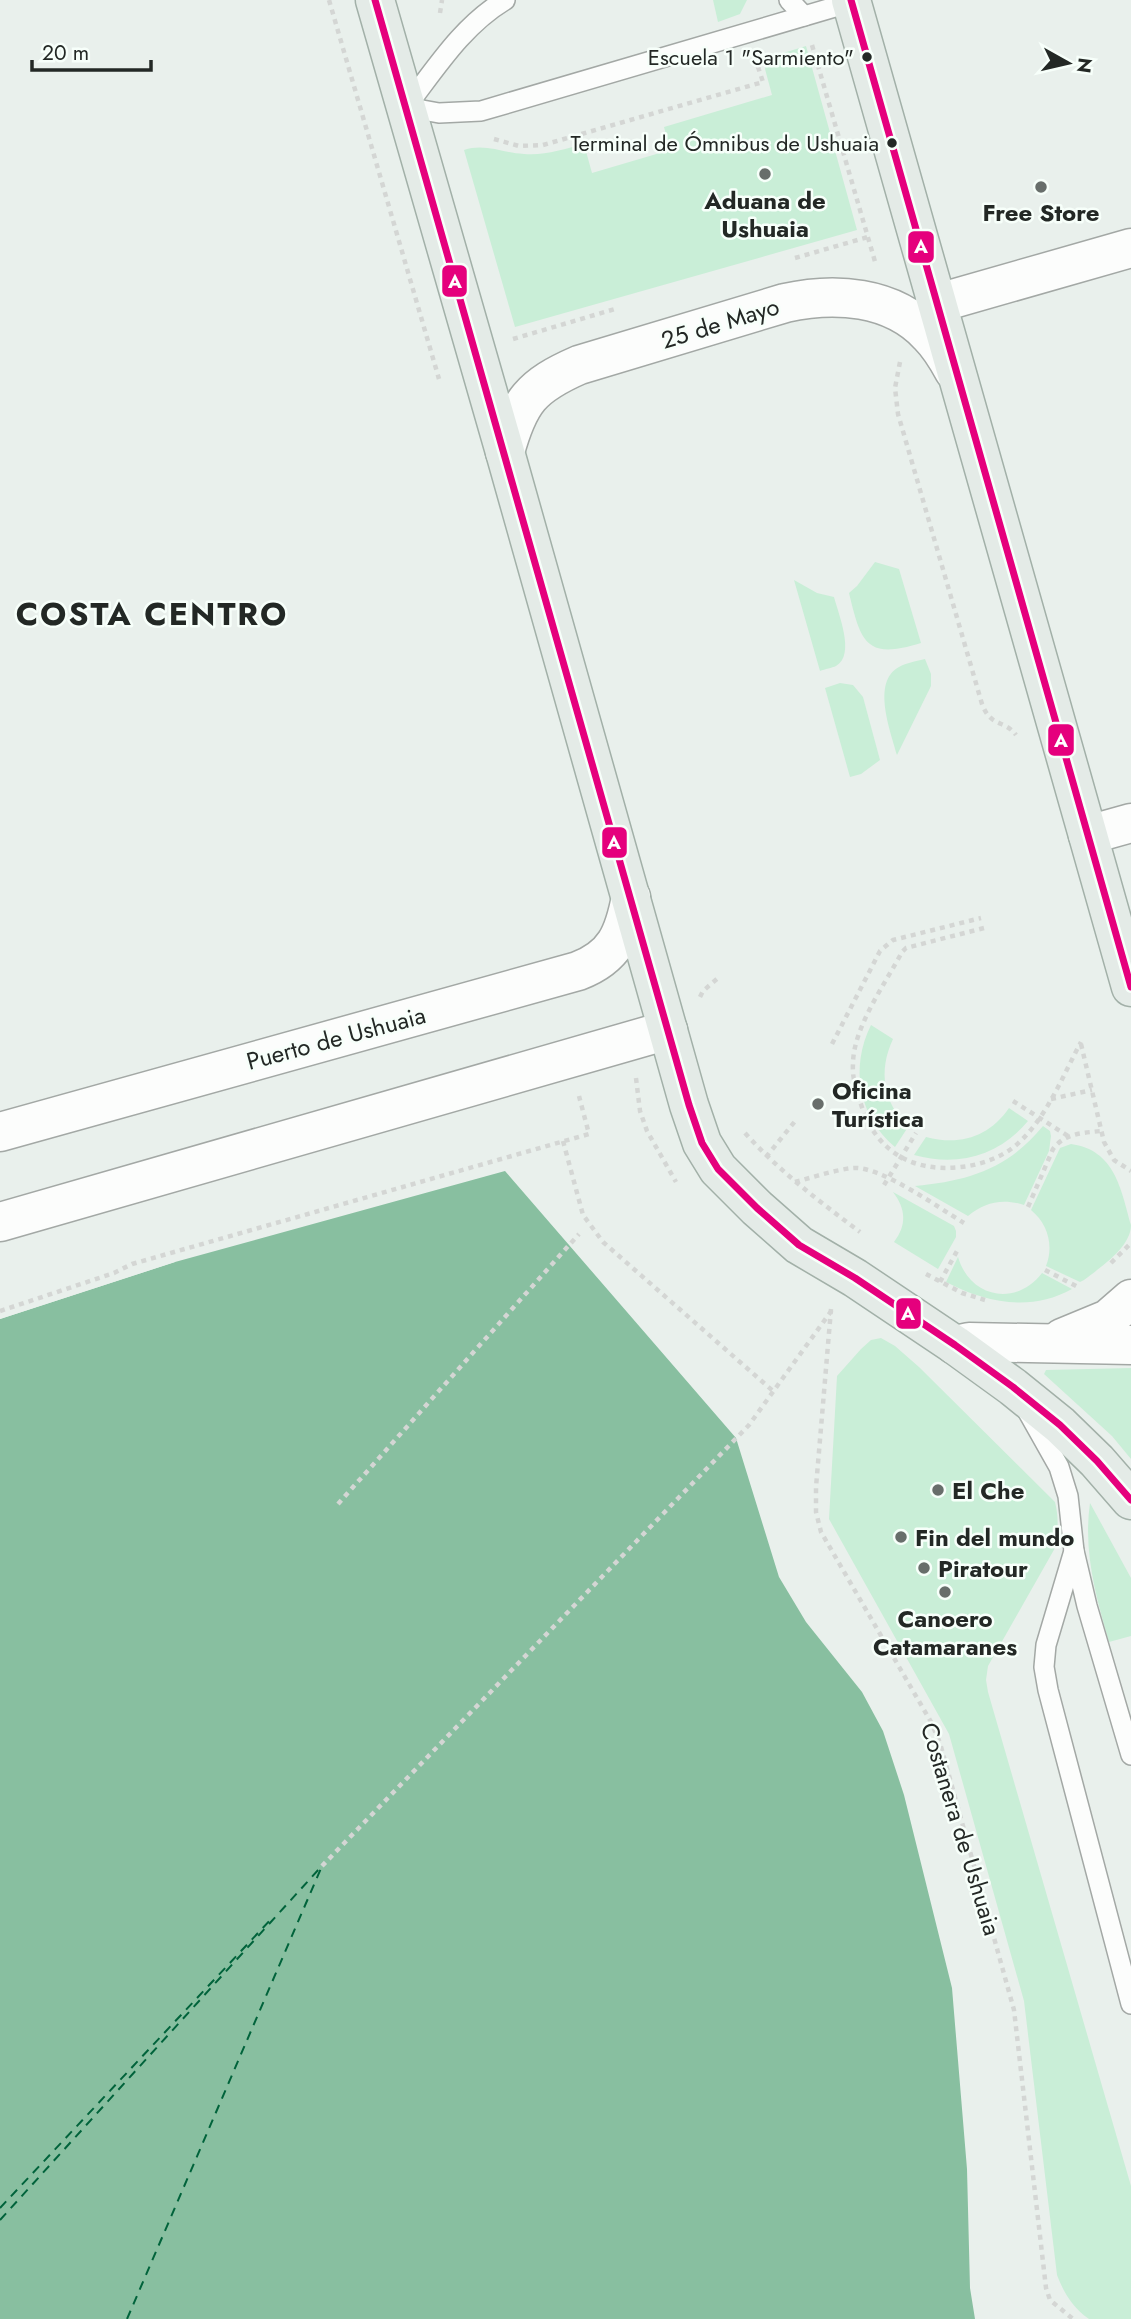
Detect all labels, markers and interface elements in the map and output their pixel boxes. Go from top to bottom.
scale bar [32,28,150,72]
north arrow [1033,28,1103,98]
text: 20 m [42,38,89,68]
place label: Escuela 1 "Sarmiento" [648,41,854,73]
marker: Escuela 1 "Sarmiento" [860,50,874,64]
text: N [1070,56,1099,75]
place label: Terminal de Ómnibus de Ushuaia [570,127,879,159]
marker: Terminal de Ómnibus de Ushuaia [885,136,899,150]
marker: Aduana de Ushuaia [757,166,773,182]
marker: Free Store [1033,179,1049,195]
place label: Aduana de Ushuaia [703,183,826,246]
place label: Free Store [982,195,1100,230]
line badge: A [907,230,935,264]
text: A [913,233,928,260]
line badge: A [441,264,468,298]
text: A [447,268,462,295]
street label: 25 de Mayo [657,288,783,358]
district label: COSTA CENTRO [16,591,288,637]
line badge: A [1047,723,1075,757]
text: A [1053,727,1068,754]
line badge: A [601,826,628,859]
text: A [606,829,621,856]
street label: Puerto de Ushuaia [242,997,430,1079]
place label: Oficina Turística [832,1073,924,1136]
marker: Oficina Turística [810,1096,826,1112]
line badge: A [895,1297,922,1330]
text: A [900,1300,915,1327]
place label: El Che [952,1473,1024,1508]
marker: El Che [930,1482,946,1498]
place label: Fin del mundo [915,1520,1074,1555]
marker: Fin del mundo [893,1529,909,1545]
place label: Piratour [938,1551,1028,1586]
marker: Piratour [916,1560,932,1576]
marker: Canoero Catamaranes [937,1584,953,1600]
place label: Canoero Catamaranes [873,1601,1017,1664]
street label: Costanera de Ushuaia [912,1718,1010,1940]

